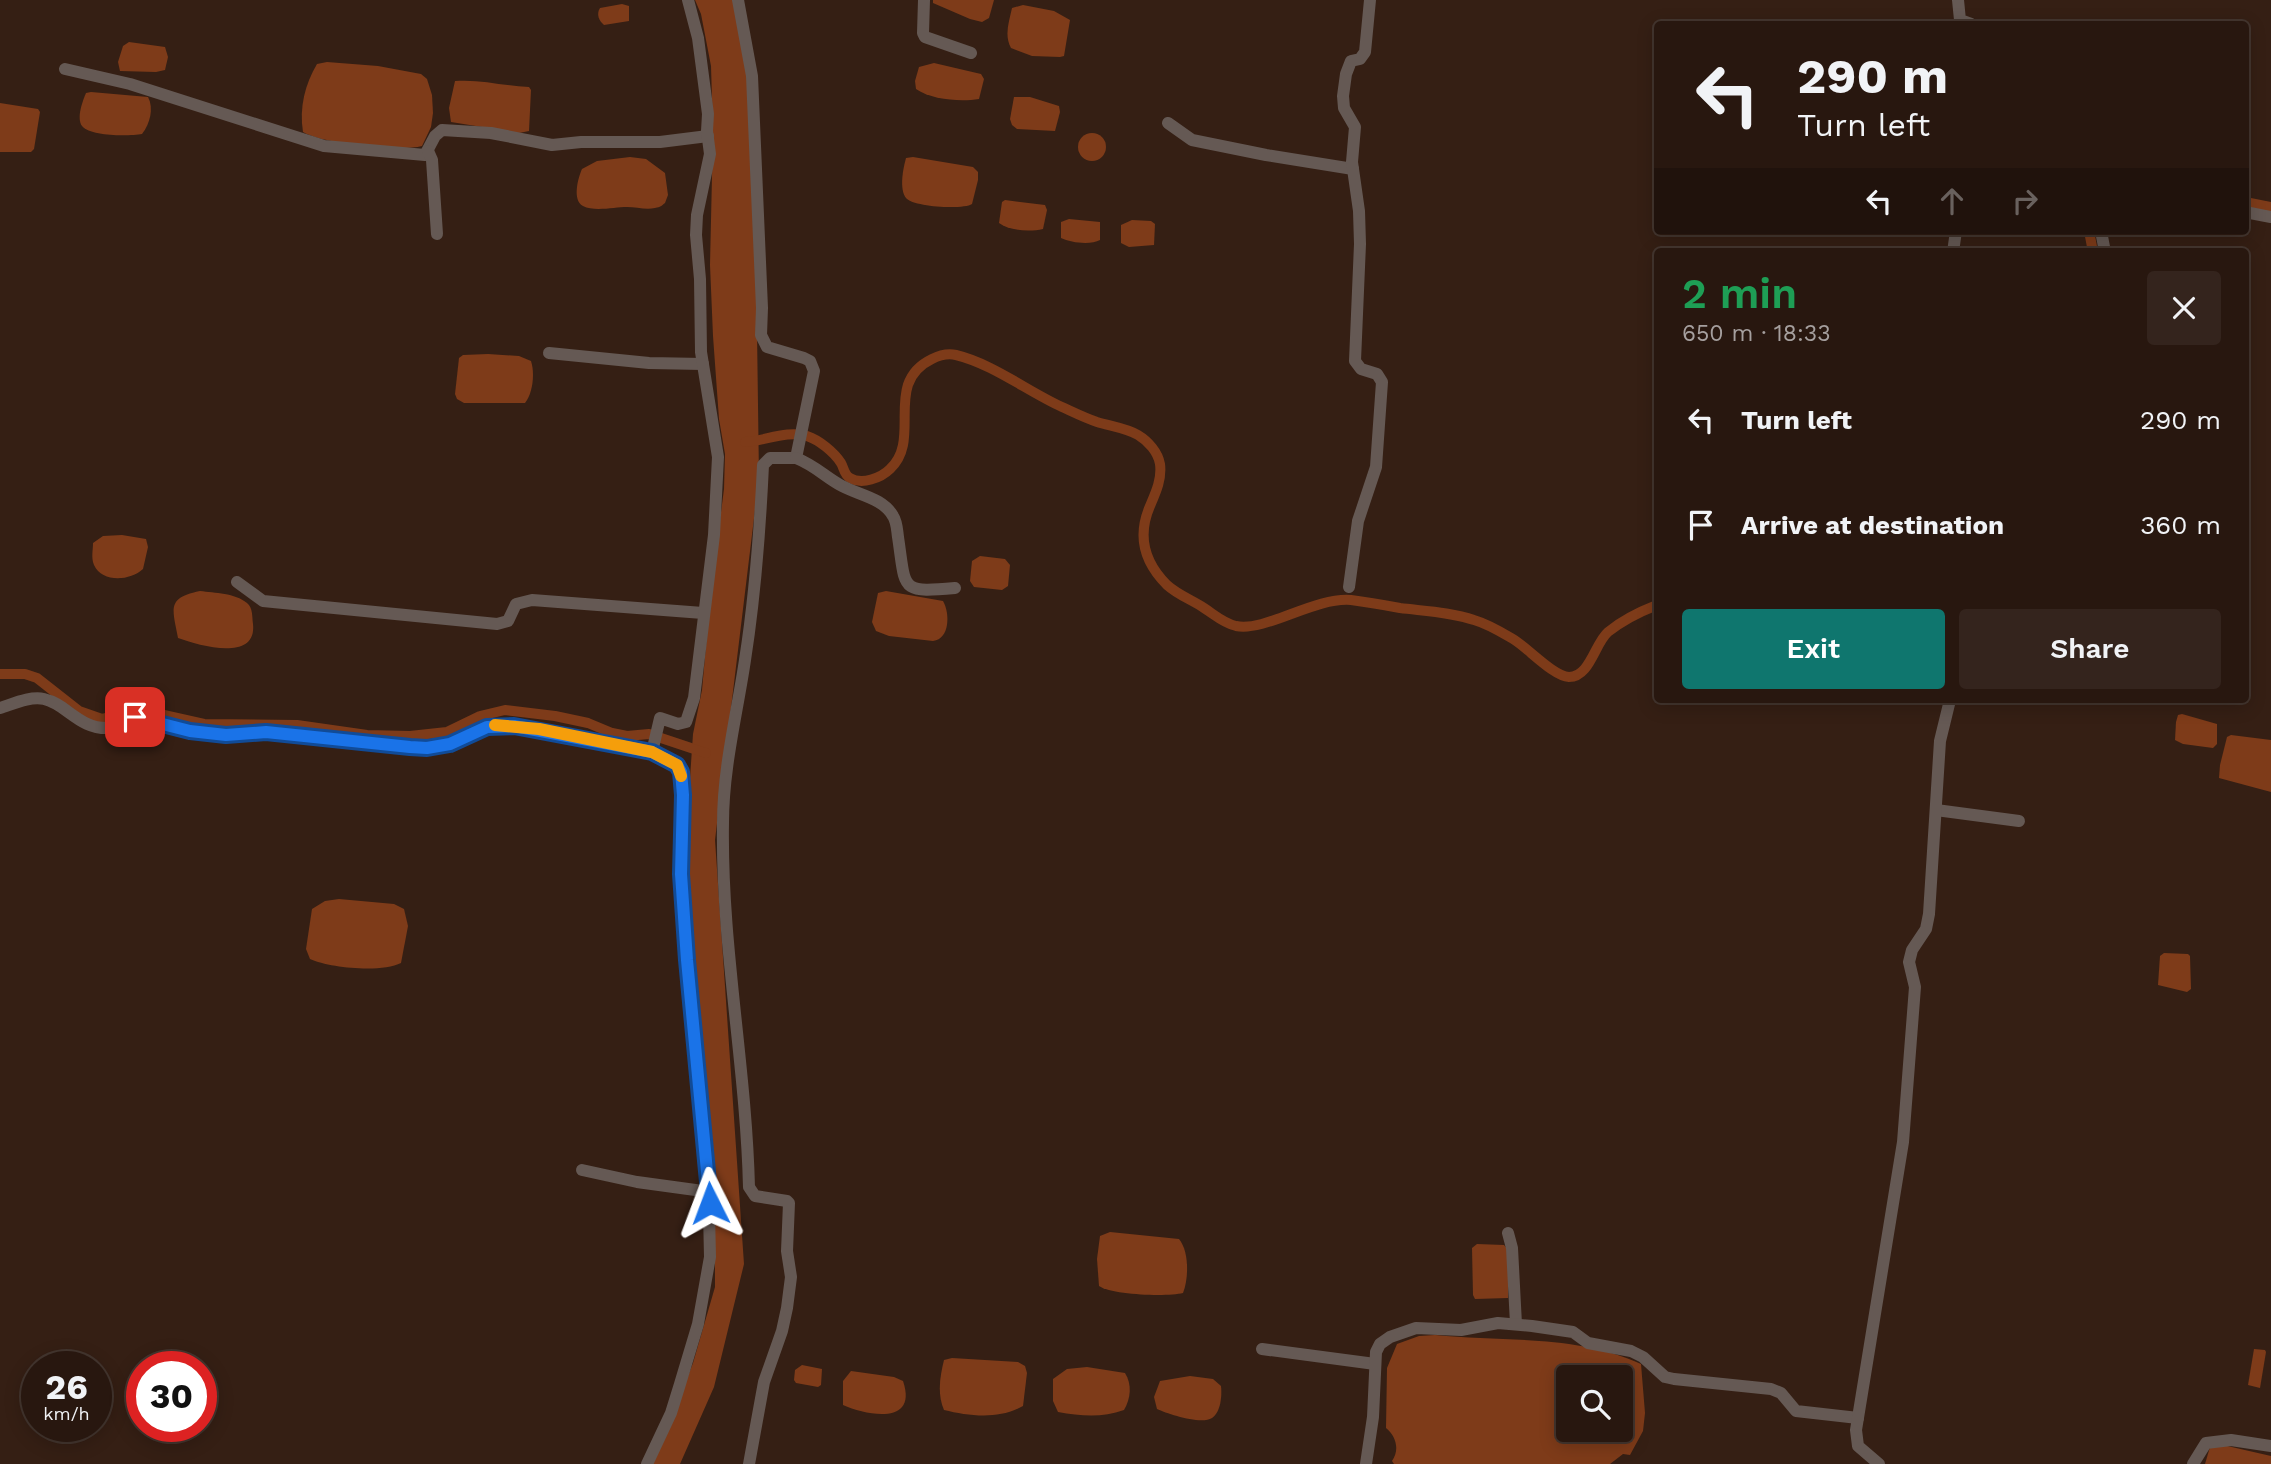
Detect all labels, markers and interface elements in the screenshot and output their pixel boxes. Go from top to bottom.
text: 290 m [1797,47,1948,105]
icon: left [1682,49,1773,140]
text: Turn left [1797,106,1930,144]
icon: left [1860,182,1898,220]
icon: ahead [1933,182,1971,220]
icon: right [2006,182,2044,220]
text: 2 min [1682,269,1797,318]
button: close [2147,271,2221,345]
text: 650 m · 18:33 [1682,320,1831,347]
icon: left [1682,401,1720,439]
text: Turn left [1741,405,1852,435]
text: 290 m [2140,405,2221,435]
icon: arrive [1682,506,1720,544]
text: Arrive at destination [1741,510,2004,540]
text: 360 m [2140,510,2221,540]
button: Exit [1682,609,1945,689]
button: Share [1959,609,2221,689]
pin [105,687,165,747]
icon: arrive [116,698,154,736]
position arrow [673,1166,747,1240]
speed limit sign: 30 [126,1351,217,1442]
map controls [1556,1365,1633,1442]
button: search [1556,1365,1633,1442]
text: 26 [45,1366,88,1408]
text: km/h [43,1403,90,1424]

